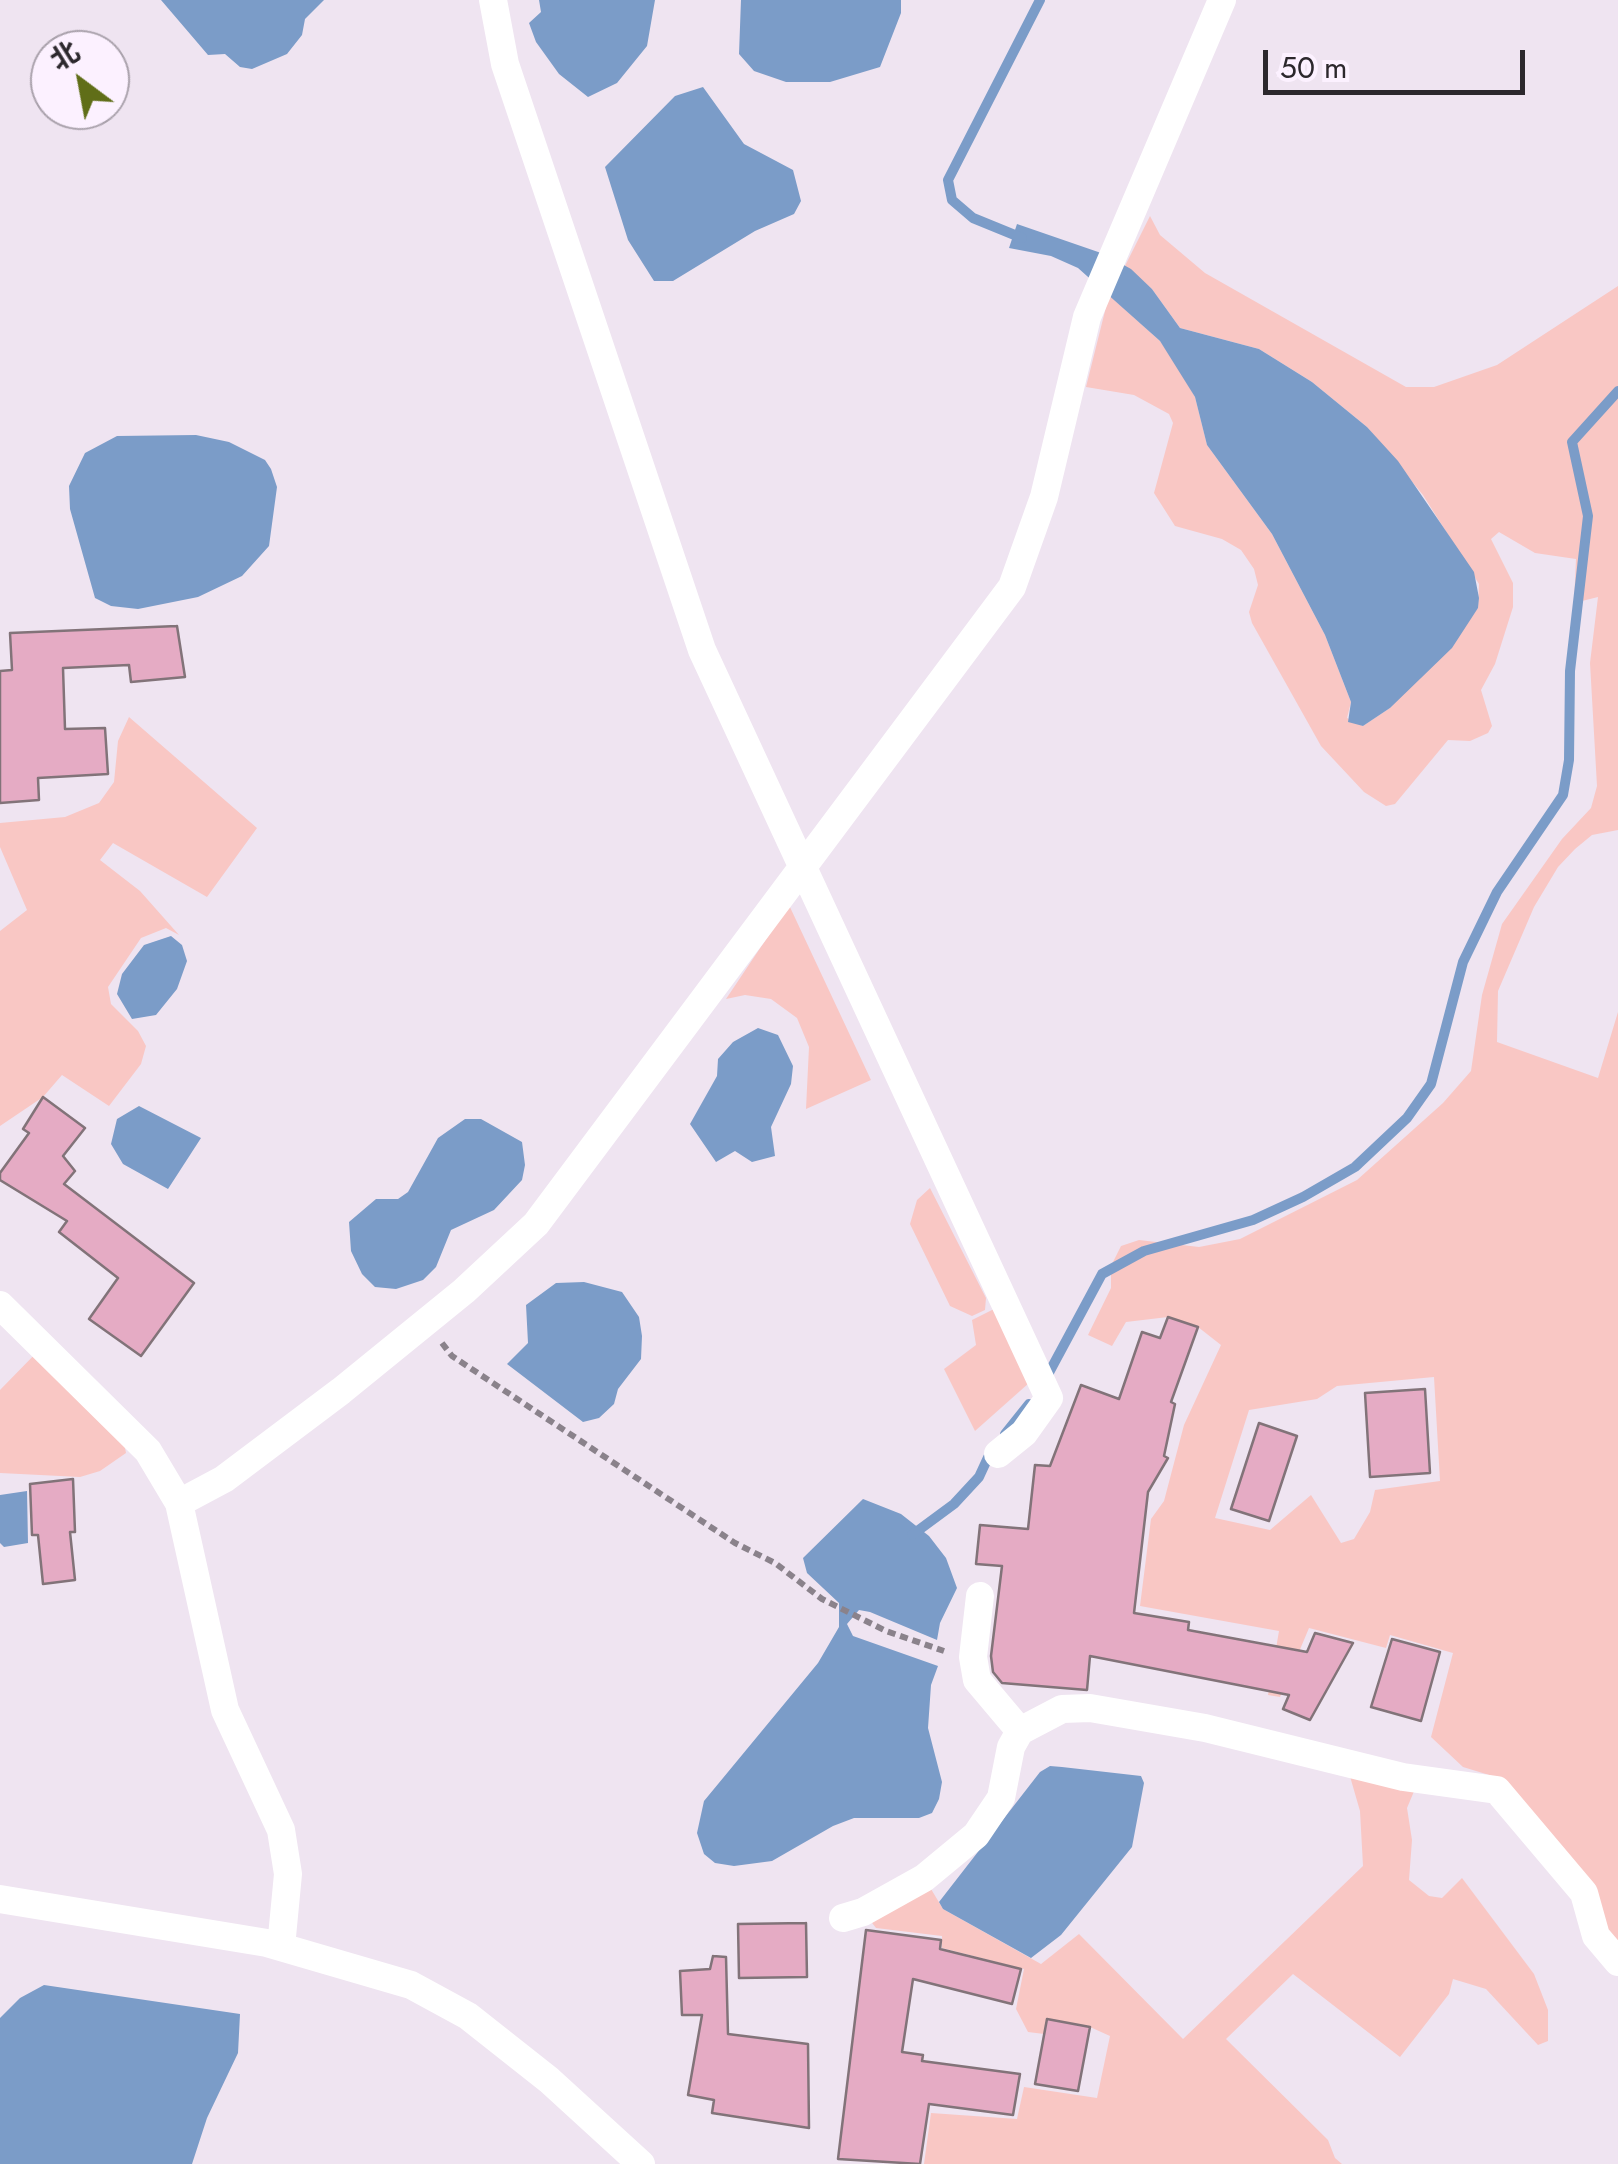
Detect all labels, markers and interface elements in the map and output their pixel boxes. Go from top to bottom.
north arrow [30,30,130,130]
scale bar [1268,30,1530,92]
text: 北 [42,31,88,81]
text: 50 m [1280,46,1347,89]

